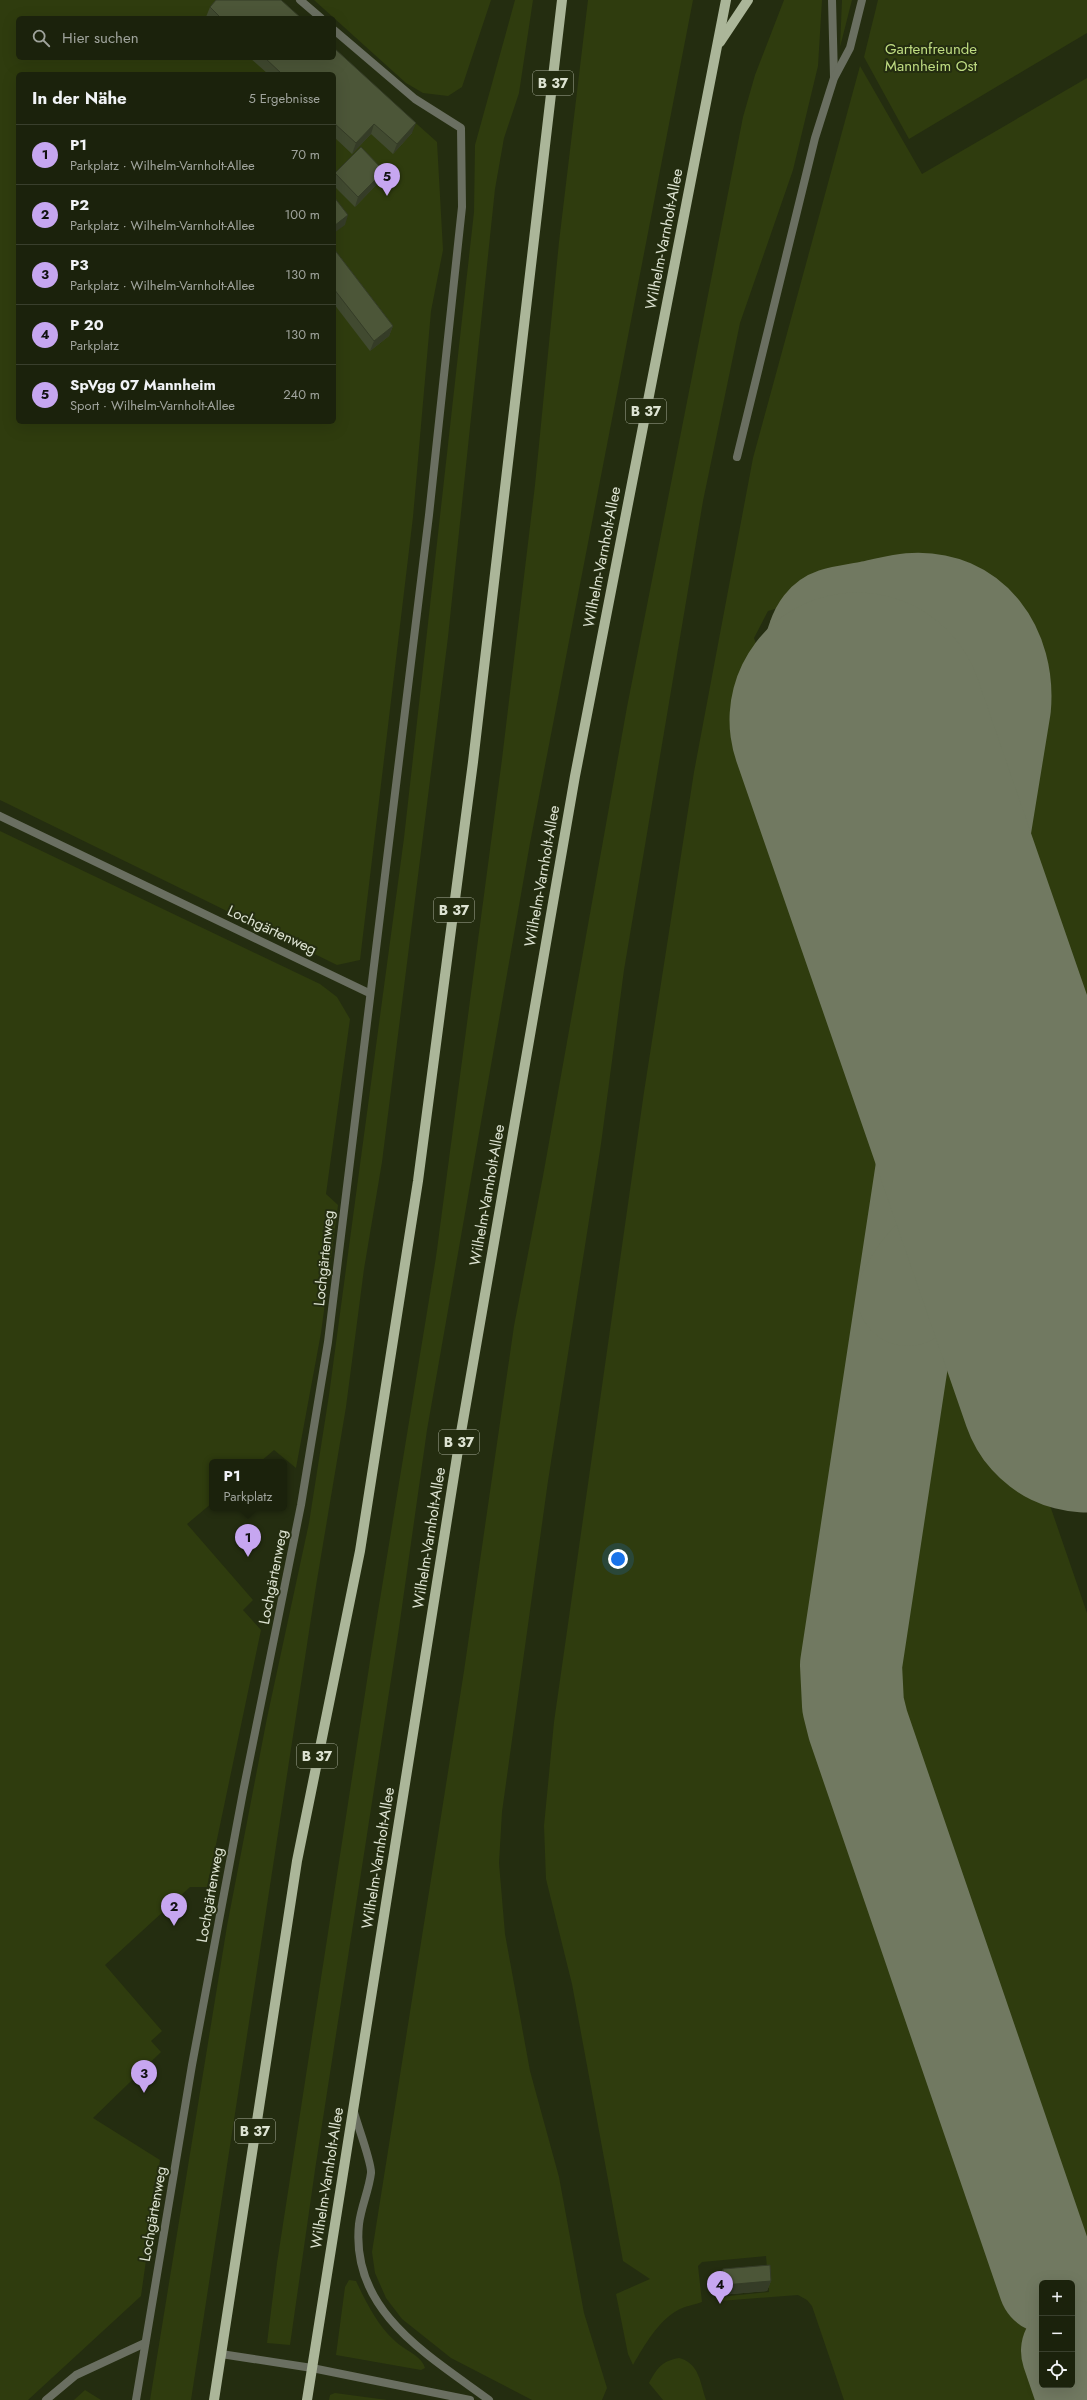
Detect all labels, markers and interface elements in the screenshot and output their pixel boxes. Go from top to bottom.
search box [16,16,336,60]
icon: search [30,27,52,49]
text: Hier suchen [62,27,139,49]
park label: Gartenfreunde Mannheim Ost [885,38,978,77]
road number: B 37 [533,71,573,95]
text: In der Nähe [32,86,127,110]
text: 5 Ergebnisse [248,89,320,108]
text: P1 [70,134,87,156]
text: 1 [42,145,48,164]
text: 70 m [291,145,320,164]
text: Parkplatz · Wilhelm-Varnholt-Allee [70,156,255,175]
pin: 5 [374,163,400,196]
street label: Wilhelm-Varnholt-Allee [640,166,689,311]
text: P2 [70,194,89,216]
text: 2 [41,205,49,224]
text: 100 m [285,205,320,224]
text: Parkplatz · Wilhelm-Varnholt-Allee [70,216,255,235]
text: P3 [70,254,89,276]
text: 3 [41,265,49,284]
text: 130 m [285,265,320,284]
text: Parkplatz · Wilhelm-Varnholt-Allee [70,276,255,295]
text: P 20 [70,314,104,336]
text: 4 [40,325,50,344]
text: 130 m [285,325,320,344]
text: Parkplatz [70,336,119,355]
text: SpVgg 07 Mannheim [70,374,216,396]
text: 5 [41,385,49,404]
text: 240 m [283,385,320,404]
text: Sport · Wilhelm-Varnholt-Allee [70,396,235,415]
road number: B 37 [626,399,666,423]
street label: Wilhelm-Varnholt-Allee [578,484,627,629]
street label: Wilhelm-Varnholt-Allee [519,803,565,948]
road number: B 37 [434,898,474,922]
street label: Lochgärtenweg [224,900,320,960]
street label: Wilhelm-Varnholt-Allee [464,1122,510,1267]
street label: Lochgärtenweg [308,1209,340,1307]
road number: B 37 [439,1430,479,1454]
popup [209,1459,287,1511]
text: P1 [224,1465,241,1487]
street label: Wilhelm-Varnholt-Allee [407,1465,451,1610]
text: Parkplatz [224,1487,272,1506]
pin: 1 [235,1524,261,1557]
street label: Lochgärtenweg [253,1528,293,1626]
your location [608,1549,628,1569]
road number: B 37 [297,1744,337,1768]
street label: Wilhelm-Varnholt-Allee [356,1785,400,1930]
street label: Lochgärtenweg [191,1846,229,1944]
pin: 2 [161,1893,187,1926]
pin: 3 [131,2060,157,2093]
street label: Wilhelm-Varnholt-Allee [305,2105,349,2250]
road number: B 37 [235,2119,275,2143]
street label: Lochgärtenweg [134,2165,172,2263]
pin: 4 [707,2271,733,2304]
map controls [1039,2280,1075,2388]
button: + [1039,2280,1075,2316]
button: − [1039,2316,1075,2352]
button: locate [1039,2352,1075,2388]

